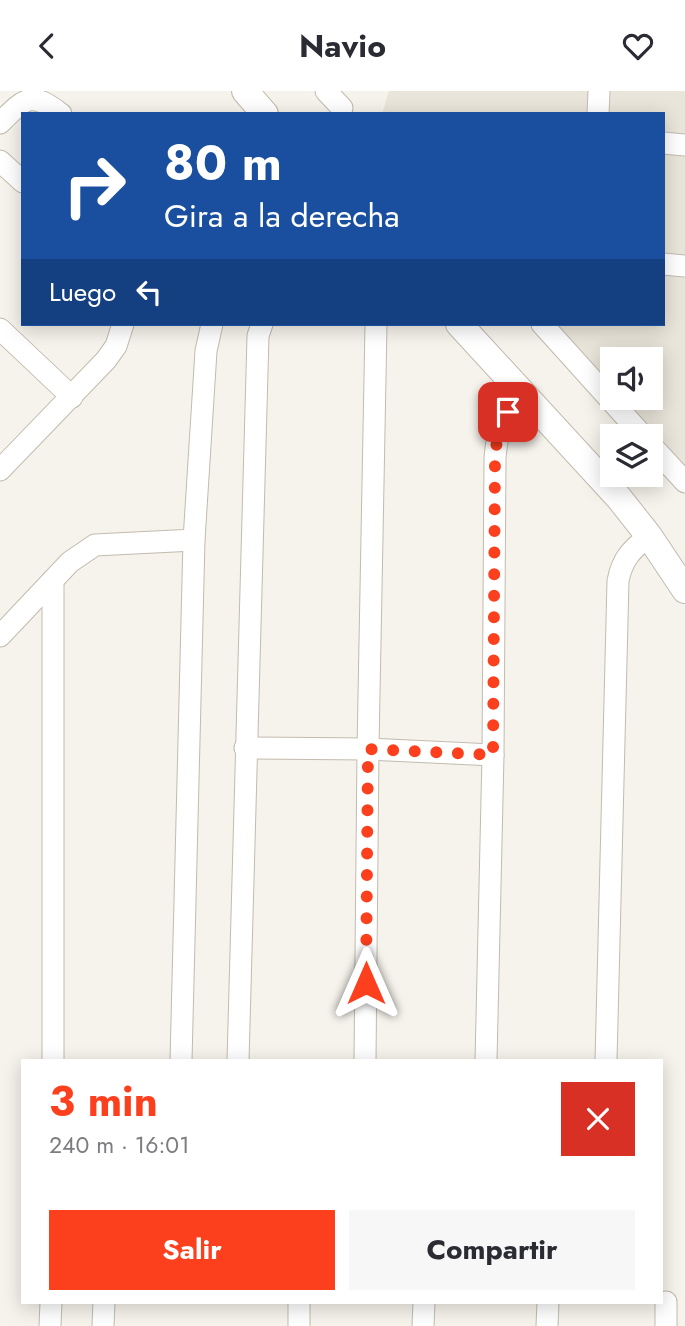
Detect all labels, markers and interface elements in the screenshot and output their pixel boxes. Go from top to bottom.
text: Navio [299,23,386,69]
icon: back [28,27,66,65]
icon: heart [619,27,657,65]
text: 80 m [164,128,282,198]
icon: right [49,140,140,231]
text: Gira a la derecha [164,193,400,239]
text: Luego [49,273,116,311]
icon: left [130,273,168,311]
map controls [600,347,663,487]
button: sound [600,347,663,410]
pin [478,382,538,442]
icon: arrive [489,393,527,431]
button: layers [600,424,663,487]
position arrow [329,946,403,1020]
text: 3 min [49,1071,158,1132]
button: close [561,1082,635,1156]
text: 240 m · 16:01 [49,1128,189,1162]
button: Salir [49,1210,335,1290]
button: Compartir [349,1210,635,1290]

